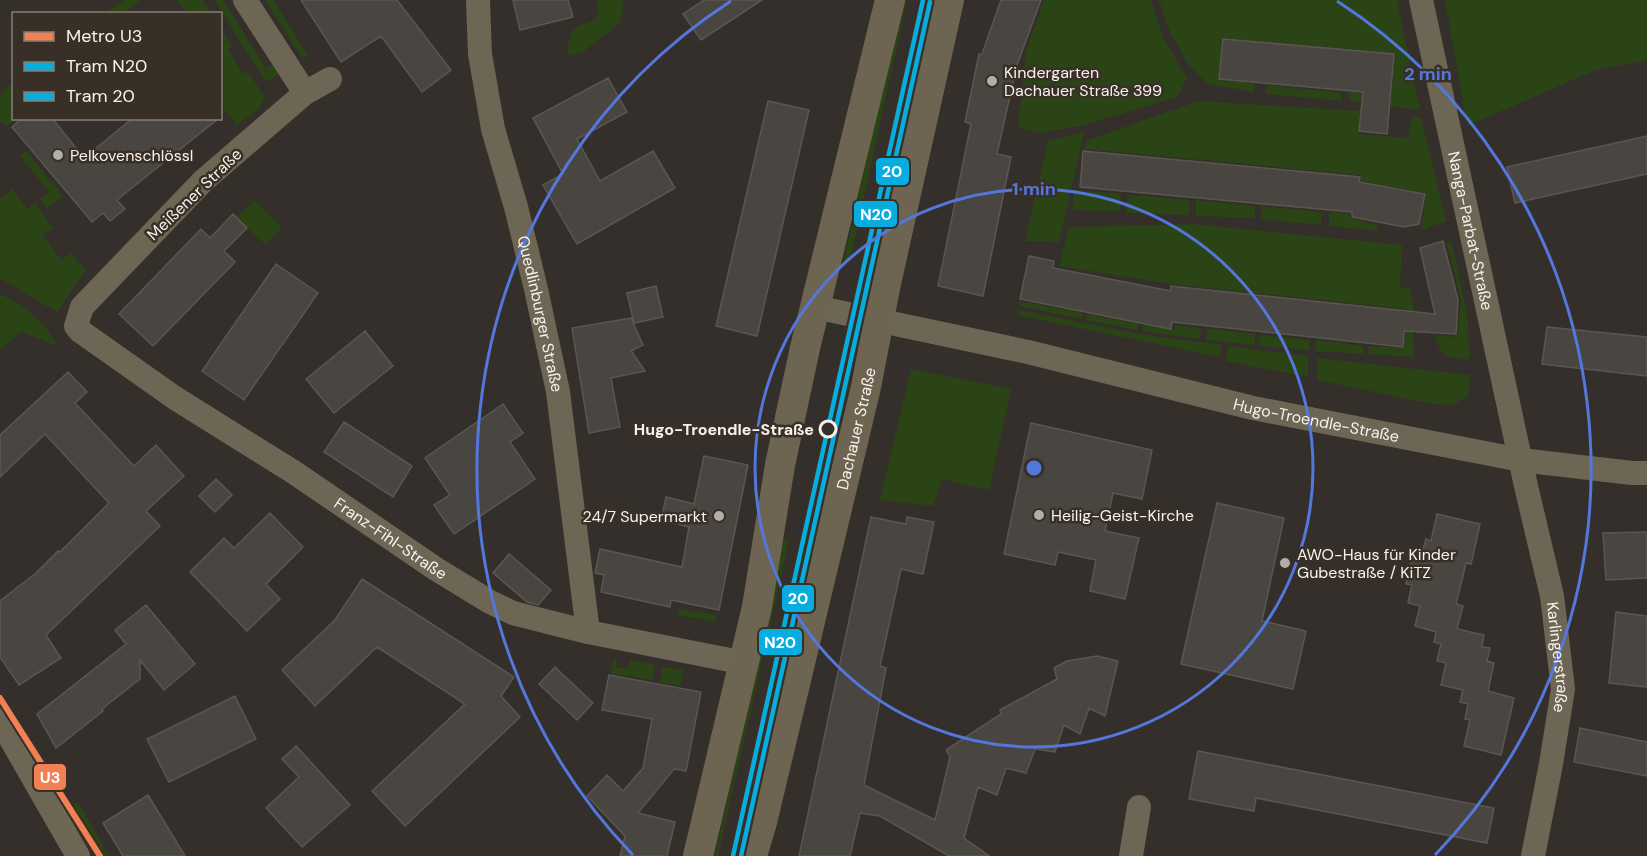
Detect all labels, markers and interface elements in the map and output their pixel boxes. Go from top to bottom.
legend [12,12,222,120]
text: Metro U3 [66,24,142,48]
text: Tram N20 [66,54,147,78]
place label: Kindergarten Dachauer Straße 399 [1004,62,1162,101]
text: 2 min [1404,62,1452,86]
marker: Kindergarten Dachauer Straße 399 [985,74,999,88]
text: Tram 20 [66,84,135,108]
street label: Meißener Straße [142,144,246,245]
place label: Pelkovenschlössl [70,145,193,166]
marker: Pelkovenschlössl [51,148,65,162]
street label: Nanga-Parbat-Straße [1443,149,1498,312]
line badge: 20 [875,157,910,186]
text: 20 [882,161,902,182]
text: 1 min [1012,177,1056,201]
line badge: N20 [853,200,898,228]
text: N20 [860,204,892,225]
street label: Quedlinburger Straße [512,233,568,394]
street label: Dachauer Straße [832,366,881,492]
street label: Hugo-Troendle-Straße [1231,394,1401,447]
place label: Hugo-Troendle-Straße [634,419,814,440]
marker: Hugo-Troendle-Straße [819,420,837,438]
centre of rings [1024,458,1044,478]
street label: Franz-Fihl-Straße [330,493,451,584]
place label: Heilig-Geist-Kirche [1051,505,1194,526]
place label: 24/7 Supermarkt [583,506,707,527]
marker: Heilig-Geist-Kirche [1032,508,1046,522]
marker: 24/7 Supermarkt [712,509,726,523]
place label: AWO-Haus für Kinder Gubestraße / KiTZ [1297,544,1456,583]
marker: AWO-Haus für Kinder Gubestraße / KiTZ [1278,556,1292,570]
line badge: 20 [781,584,815,613]
text: 20 [788,588,808,609]
street label: Karlingerstraße [1542,601,1574,714]
line badge: N20 [758,628,803,656]
text: N20 [764,632,796,653]
line badge: U3 [33,763,67,791]
text: U3 [40,767,60,788]

